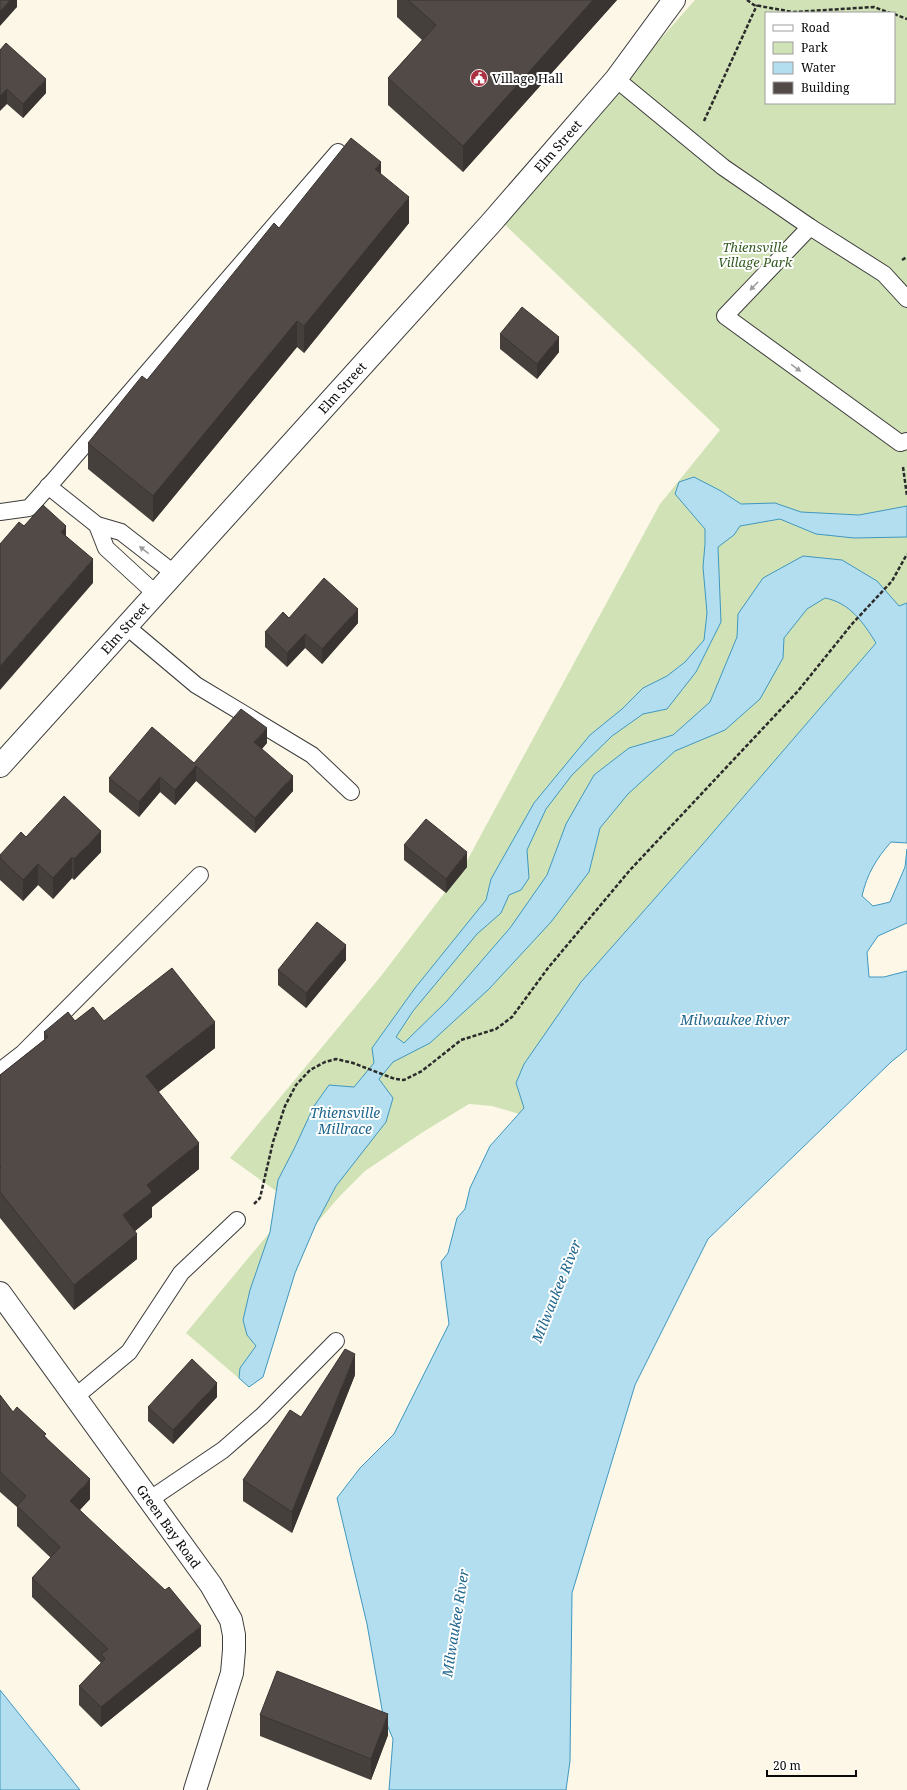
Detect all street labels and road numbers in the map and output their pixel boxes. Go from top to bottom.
street label: Elm Street [530,116,586,176]
street label: Elm Street [314,358,371,418]
street label: Elm Street [97,598,153,658]
street label: Green Bay Road [132,1481,205,1572]

